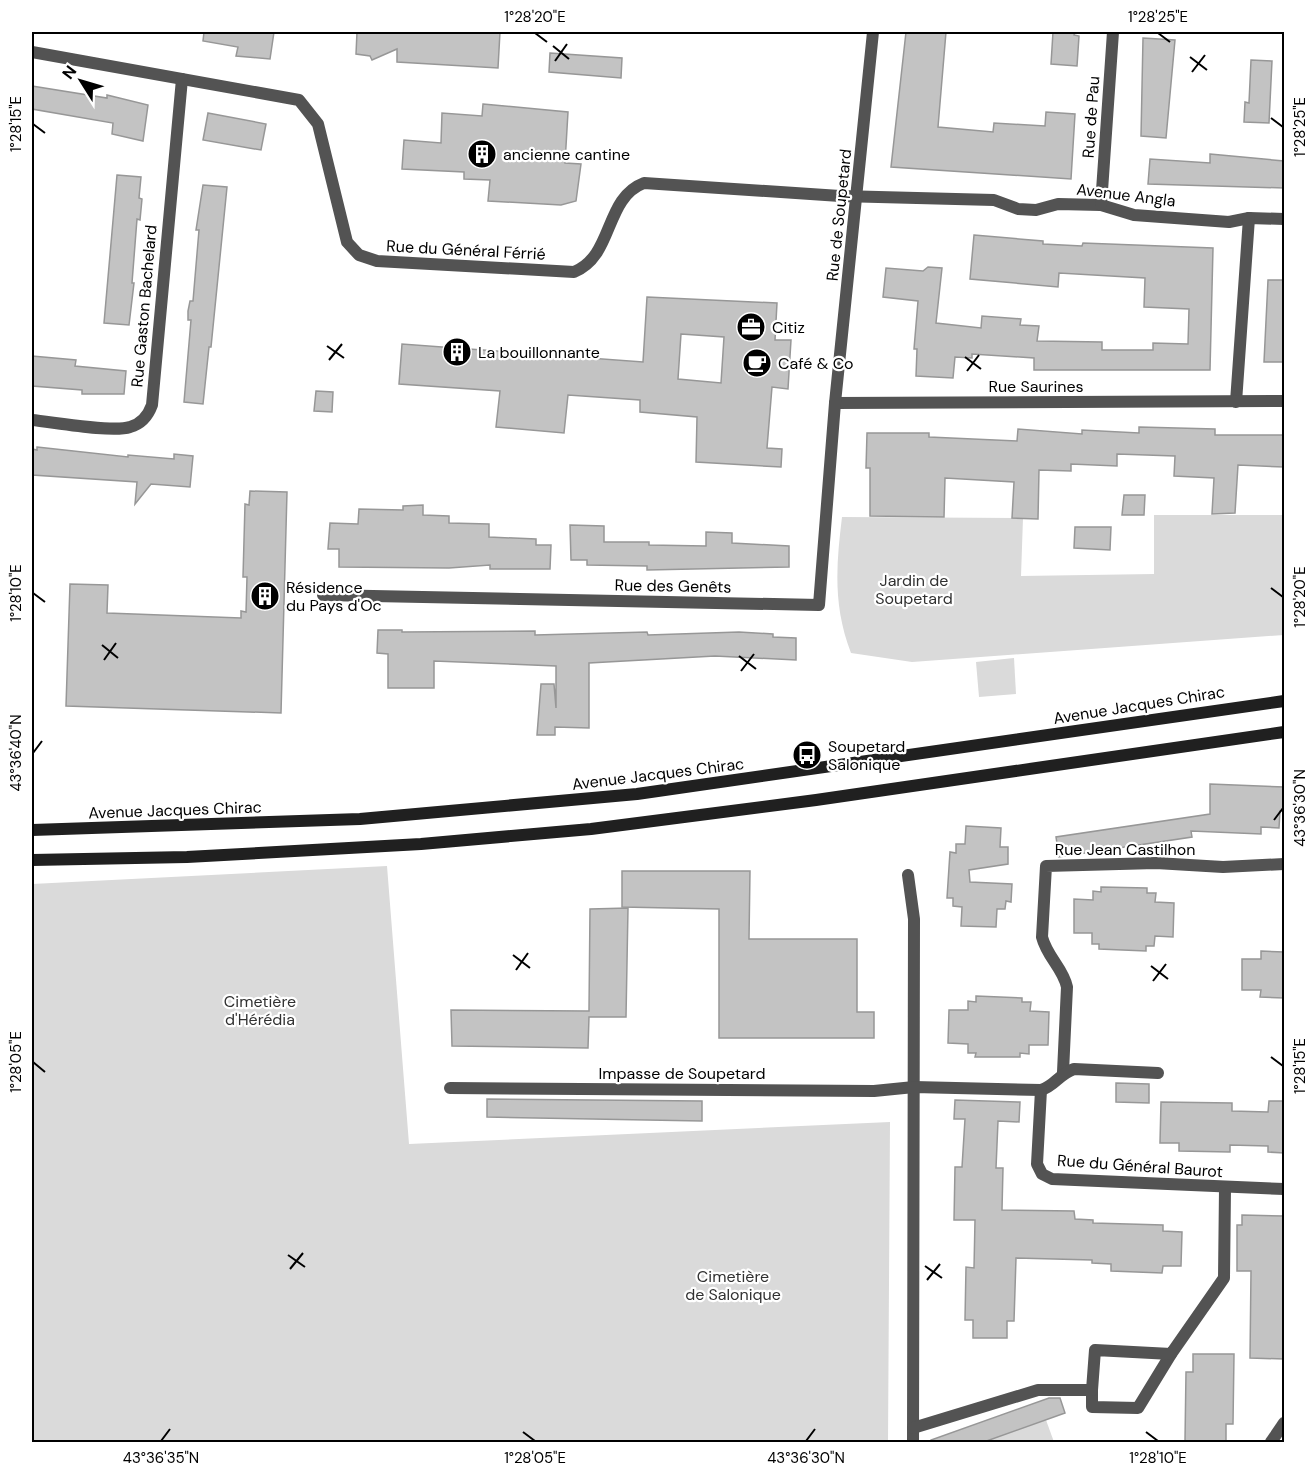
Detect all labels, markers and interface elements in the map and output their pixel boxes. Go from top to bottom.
text: 1°28'20"E [504,7,566,27]
text: 1°28'25"E [1128,7,1188,27]
north arrow [51,51,111,111]
text: N [58,61,81,83]
street label: Rue de Pau [1078,75,1104,159]
text: 1°28'15"E [6,96,26,152]
text: 1°28'25"E [1290,97,1310,157]
building icon: ancienne cantine [466,138,498,170]
place label: ancienne cantine [503,144,630,165]
street label: Rue de Soupetard [822,148,856,282]
street label: Avenue Angla [1075,179,1177,211]
street label: Rue Gaston Bachelard [126,224,162,388]
street label: Rue du Général Férrié [386,235,546,265]
office icon: Citiz [735,311,767,343]
place label: Citiz [772,317,805,338]
building icon: La bouillonnante [441,336,473,368]
place label: La bouillonnante [478,342,600,363]
cafe icon: Café & Co [741,347,773,379]
place label: Café & Co [778,353,854,374]
street label: Rue Saurines [988,376,1084,397]
text: 1°28'10"E [6,564,26,622]
text: 1°28'20"E [1290,566,1310,628]
park label: Jardin de Soupetard [875,570,953,609]
street label: Rue des Genêts [614,574,732,598]
place label: Résidence du Pays d'Oc [286,577,382,616]
building icon: Résidence du Pays d'Oc [249,580,281,612]
street label: Avenue Jacques Chirac [1052,681,1226,729]
text: 43°36'40"N [6,714,26,792]
place label: Soupetard Salonique [828,736,905,775]
bus stop icon: Soupetard Salonique [791,739,823,771]
street label: Avenue Jacques Chirac [571,753,745,795]
text: 43°36'30"N [1290,769,1310,847]
street label: Avenue Jacques Chirac [88,796,262,824]
street label: Rue Jean Castilhon [1055,839,1195,860]
park label: Cimetière d'Hérédia [224,991,296,1030]
text: 1°28'05"E [6,1031,26,1093]
text: 1°28'15"E [1290,1038,1310,1094]
street label: Impasse de Soupetard [599,1063,765,1084]
street label: Rue du Général Baurot [1056,1150,1224,1182]
park label: Cimetière de Salonique [685,1266,781,1305]
text: 43°36'35"N [123,1448,199,1468]
text: 1°28'05"E [504,1448,566,1468]
text: 43°36'30"N [767,1448,845,1468]
text: 1°28'10"E [1129,1448,1187,1468]

